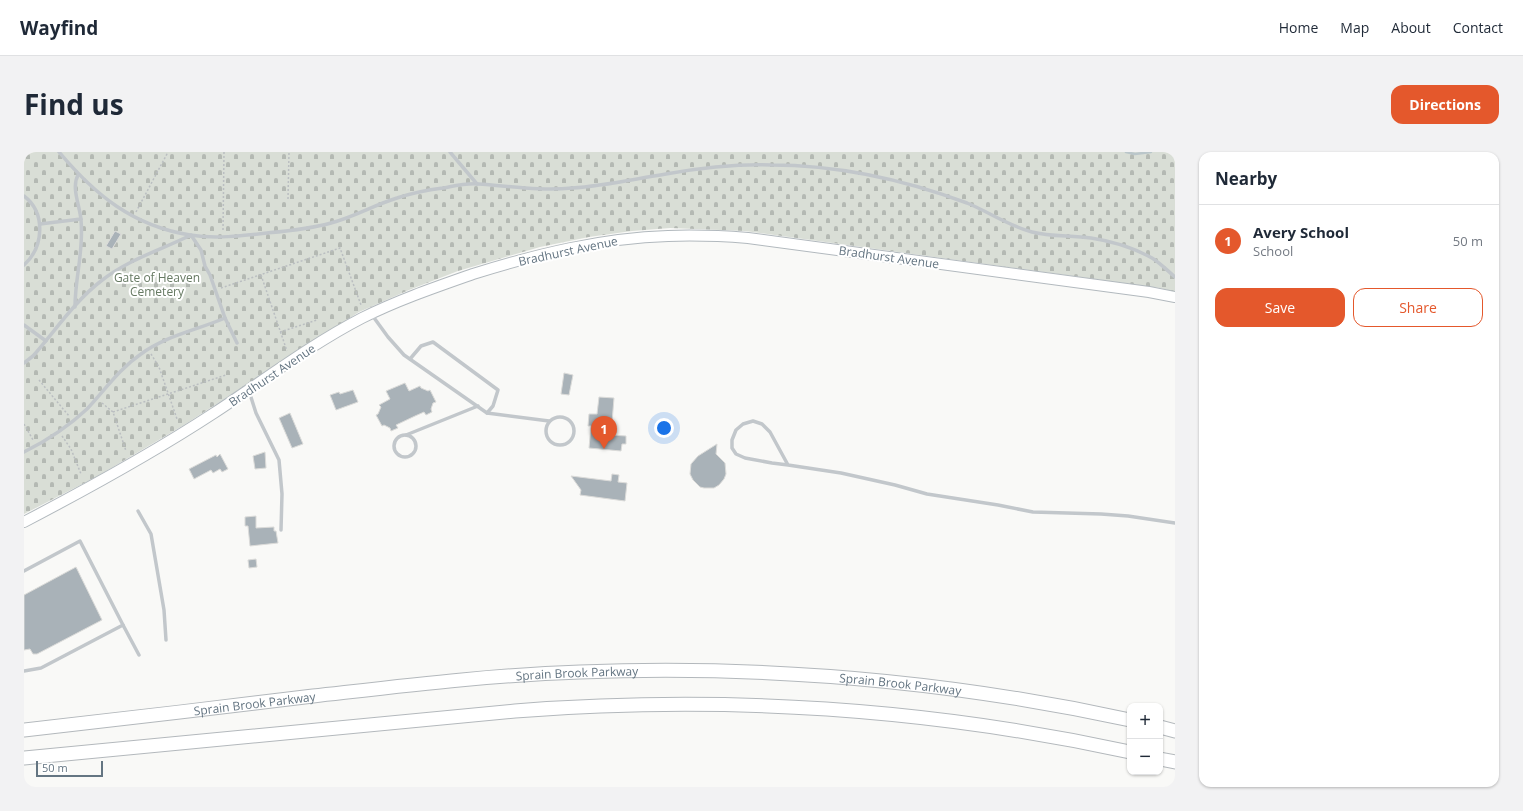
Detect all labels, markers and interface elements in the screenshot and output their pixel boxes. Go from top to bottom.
text: Wayfind [20,15,98,41]
text: Home [1279,18,1318,37]
text: Map [1340,18,1369,37]
text: About [1391,18,1431,37]
text: Contact [1453,18,1503,37]
text: Find us [24,85,124,123]
button: Directions [1391,85,1499,124]
text: Nearby [1215,167,1277,190]
text: Avery School [1253,222,1349,242]
street label: Bradhurst Avenue [517,232,620,270]
text: 1 [1224,232,1232,250]
text: 50 m [1453,232,1483,250]
street label: Bradhurst Avenue [838,242,941,272]
text: School [1253,242,1293,260]
park label: Gate of Heaven Cemetery [114,269,200,300]
button: Save [1215,288,1345,327]
button: Share [1353,288,1483,327]
street label: Bradhurst Avenue [225,340,319,410]
pin: 1 [591,416,617,449]
your location [654,418,674,438]
street label: Sprain Brook Parkway [515,662,639,684]
street label: Sprain Brook Parkway [839,669,963,699]
street label: Sprain Brook Parkway [193,687,317,719]
map controls [1127,703,1163,775]
button: + [1127,703,1163,739]
button: − [1127,739,1163,775]
scale bar [36,759,103,778]
text: 50 m [42,760,68,775]

